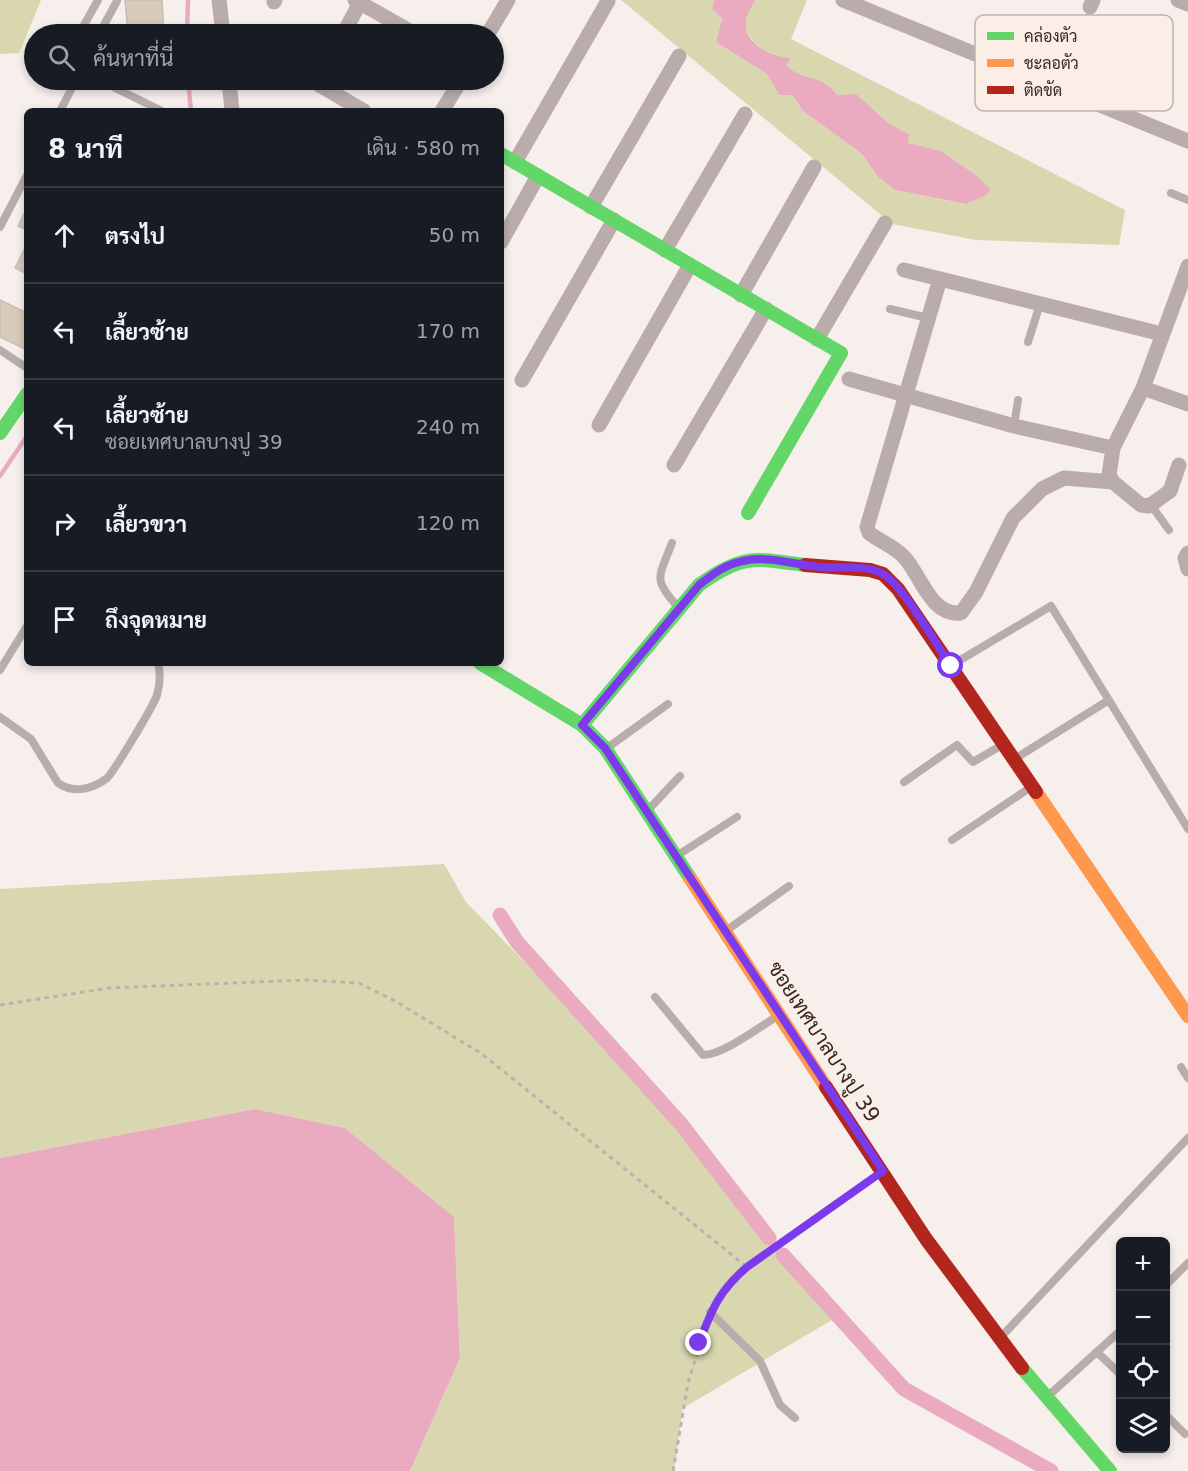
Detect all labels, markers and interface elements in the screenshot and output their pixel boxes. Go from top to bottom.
legend [975,15,1173,111]
search box [24,24,504,90]
text: คล่องตัว [1024,26,1078,46]
icon: search [45,41,78,74]
text: ค้นหาที่นี่ [93,46,173,71]
text: ชะลอตัว [1024,53,1079,73]
text: ติดขัด [1024,80,1062,100]
text: 8 นาที [48,134,123,164]
text: เดิน · 580 m [366,136,480,160]
icon: ahead [48,219,81,252]
text: 50 m [429,223,480,247]
text: ตรงไป [105,224,165,249]
icon: left [48,315,81,348]
text: 170 m [416,319,480,343]
text: เลี้ยวซ้าย [105,320,189,345]
text: เลี้ยวซ้าย [105,403,189,428]
icon: left [48,411,81,444]
text: 240 m [416,415,480,439]
text: ซอยเทศบาลบางปู 39 [105,430,283,454]
icon: right [48,507,81,540]
text: 120 m [416,511,480,535]
text: เลี้ยวขวา [105,512,187,537]
icon: arrive [48,603,81,636]
text: ถึงจุดหมาย [105,608,207,633]
route start [937,652,963,678]
street label: ซอยเทศบาลบางปู 39 [761,957,885,1128]
map controls [1116,1237,1170,1453]
button: + [1116,1237,1170,1291]
button: − [1116,1291,1170,1345]
route end [685,1329,711,1355]
button: locate [1116,1345,1170,1399]
button: layers [1116,1399,1170,1453]

